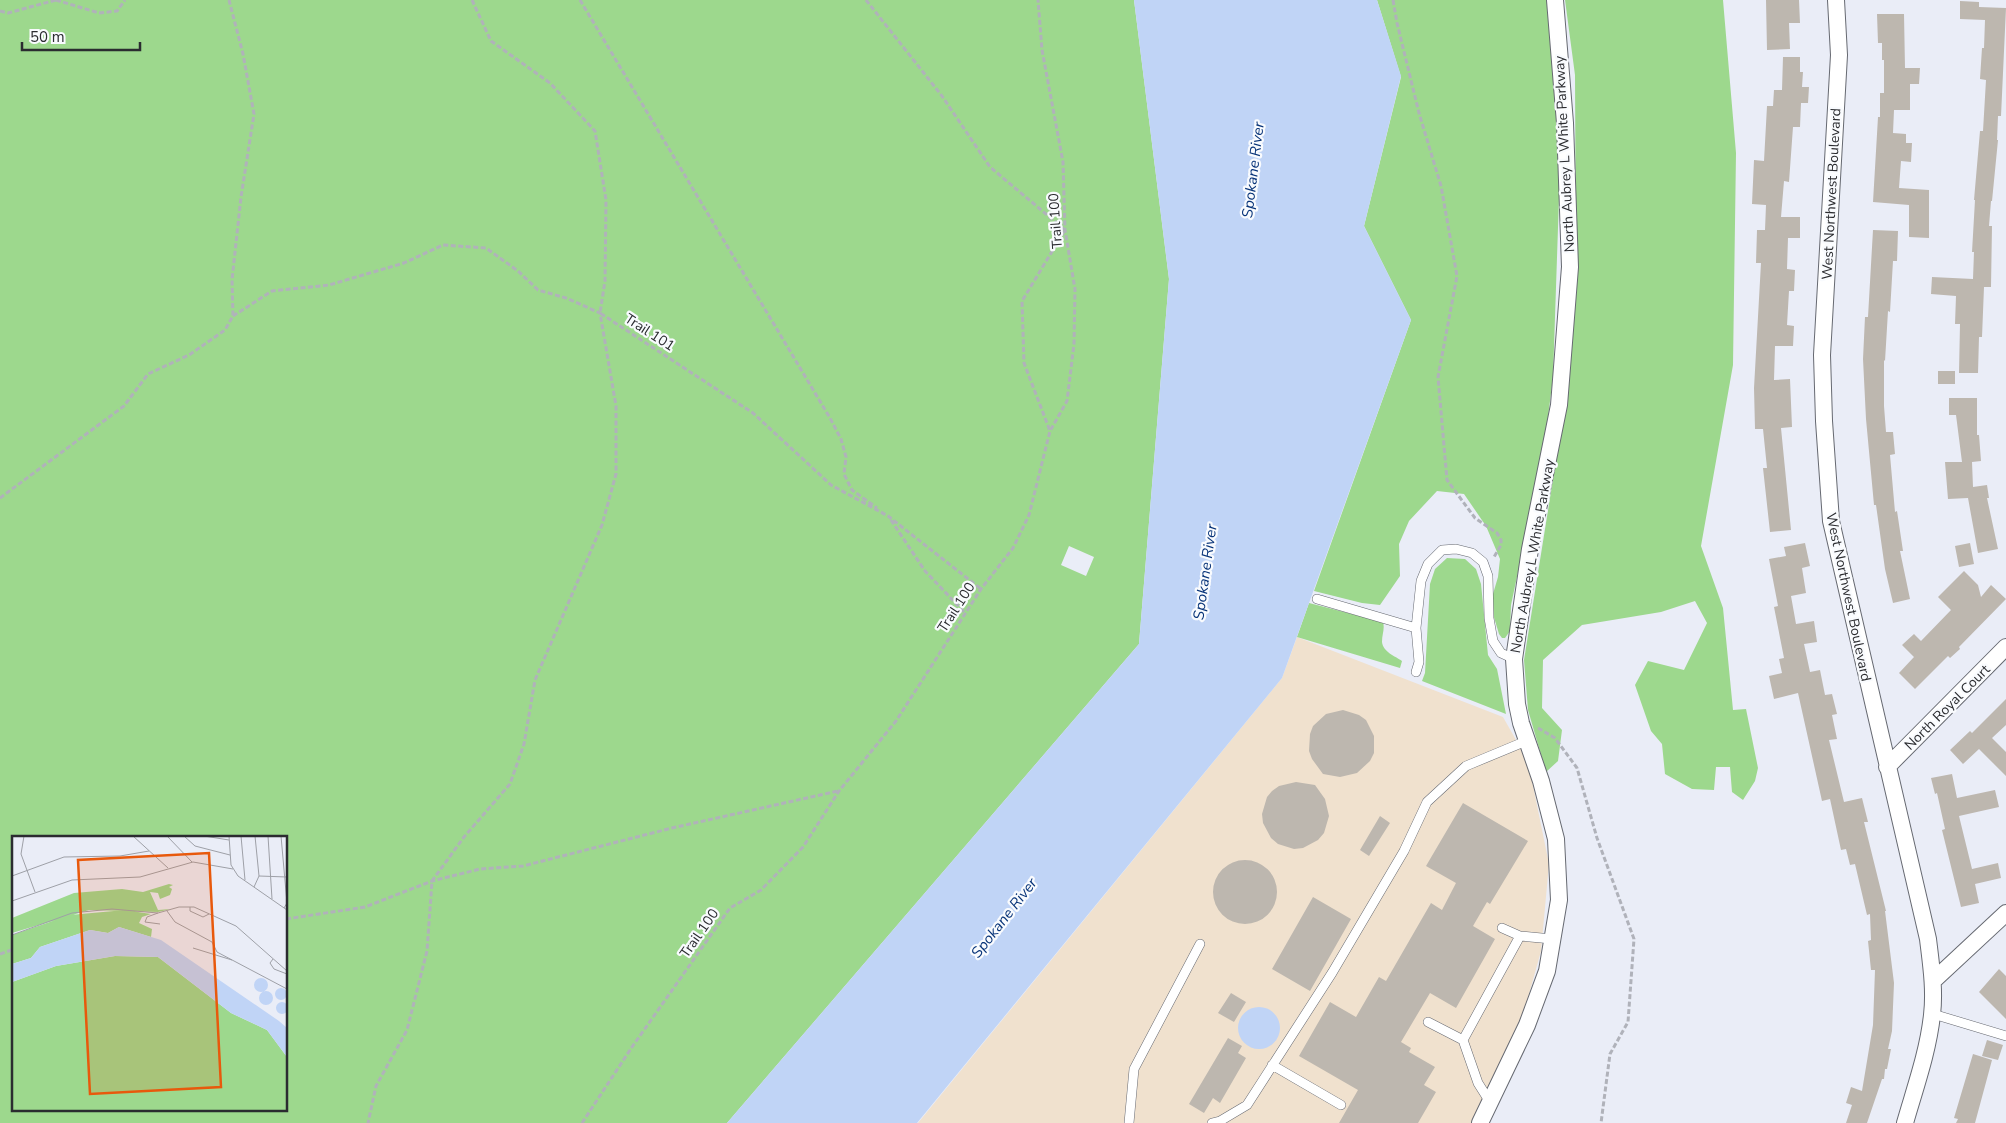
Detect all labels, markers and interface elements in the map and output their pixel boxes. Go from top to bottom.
scale bar [22,20,140,52]
text: 50 m [30,27,65,47]
street label: North Aubrey L White Parkway [1550,54,1579,253]
street label: West Northwest Boulevard [1818,108,1845,280]
water label: Spokane River [1237,120,1269,219]
street label: Trail 100 [1044,192,1067,250]
street label: Trail 101 [621,309,678,356]
street label: North Aubrey L White Parkway [1506,457,1559,655]
street label: West Northwest Boulevard [1821,511,1876,683]
water label: Spokane River [1188,522,1222,621]
street label: Trail 100 [933,579,980,636]
street label: North Royal Court [1900,660,1994,754]
inset map [12,836,288,1110]
water label: Spokane River [966,873,1042,962]
street label: Trail 100 [676,905,723,962]

